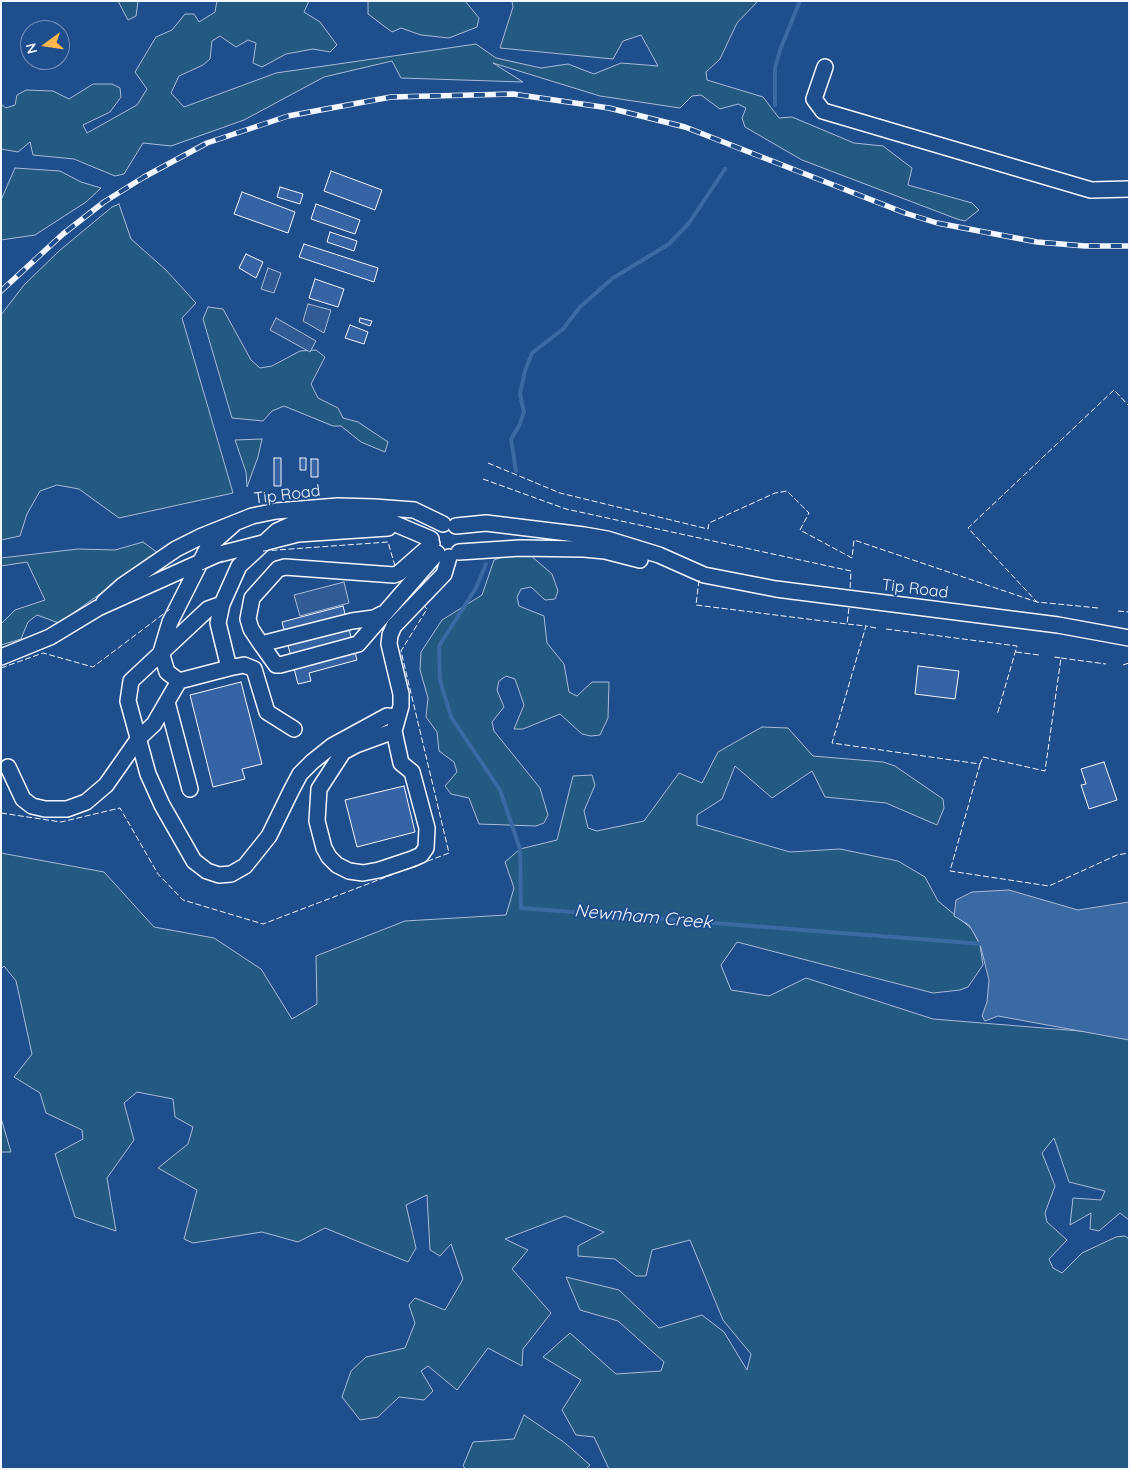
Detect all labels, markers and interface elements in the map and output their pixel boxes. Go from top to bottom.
north arrow [20,20,70,70]
text: N [21,41,41,56]
street label: Tip Road [253,481,321,509]
street label: Tip Road [881,575,949,603]
water label: Newnham Creek [573,900,713,934]

